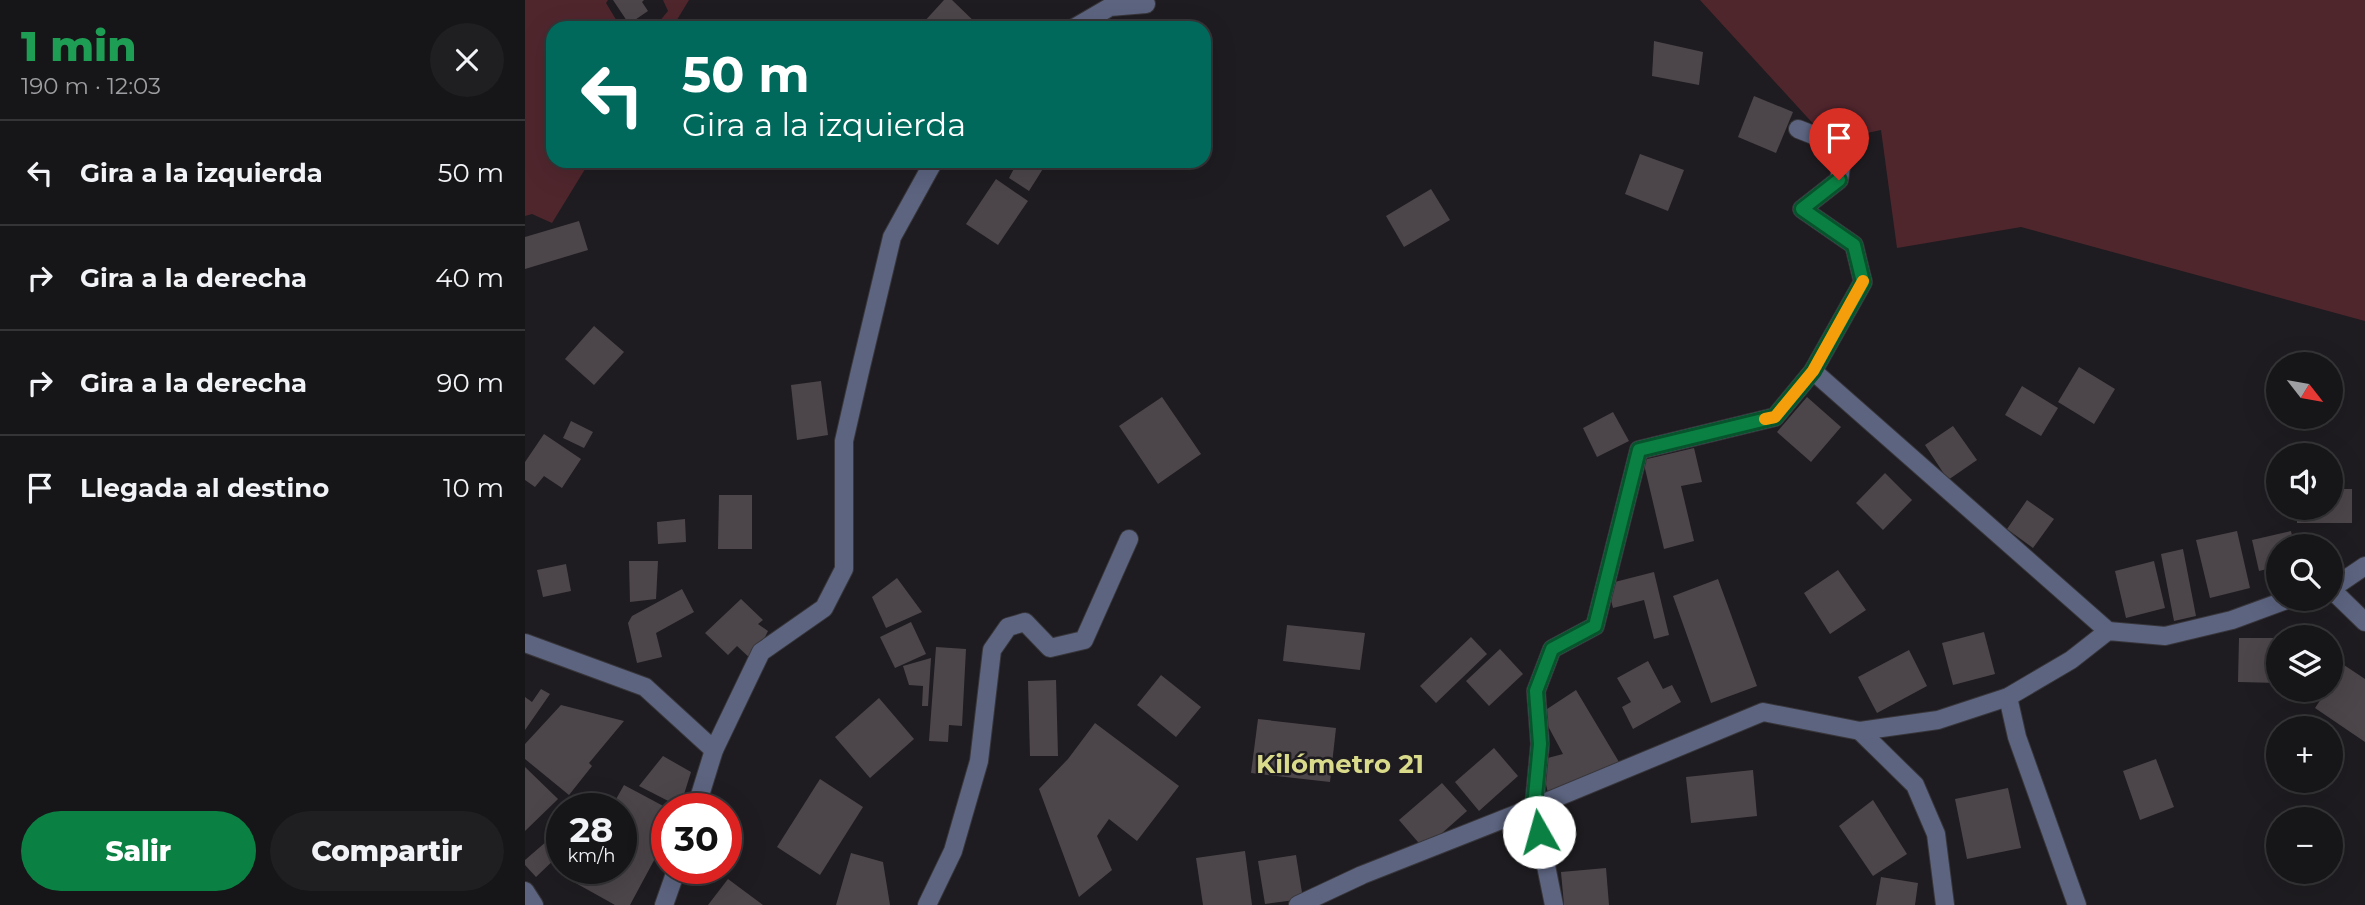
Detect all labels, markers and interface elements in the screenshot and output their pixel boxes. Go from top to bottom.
text: 1 min [21,20,137,72]
button: close [430,23,504,97]
text: 50 m [682,45,810,104]
icon: left [567,49,658,140]
text: 190 m · 12:03 [21,72,161,100]
text: Gira a la izquierda [682,105,966,144]
pin [1809,108,1869,180]
icon: arrive [1820,119,1858,157]
icon: left [21,154,59,192]
text: Gira a la izquierda [80,157,323,189]
text: 50 m [438,157,504,189]
icon: right [21,259,59,297]
text: Gira a la derecha [80,262,307,294]
text: 40 m [435,262,504,294]
north arrow [2266,352,2343,429]
map controls [2266,352,2343,884]
icon: right [21,364,59,402]
text: Gira a la derecha [80,367,307,399]
text: 90 m [437,367,504,399]
button: sound [2266,443,2343,520]
icon: arrive [21,469,59,507]
text: Llegada al destino [80,472,329,504]
text: 10 m [443,472,504,504]
button: search [2266,534,2343,611]
button: layers [2266,625,2343,702]
button: + [2266,716,2343,793]
district label: Kilómetro 21 [1256,748,1424,780]
speed limit sign: 30 [651,793,742,884]
position arrow [1502,795,1576,869]
button: − [2266,807,2343,884]
text: 28 [570,808,613,851]
button: Salir [21,811,256,891]
button: Compartir [270,811,504,891]
text: km/h [567,845,616,867]

